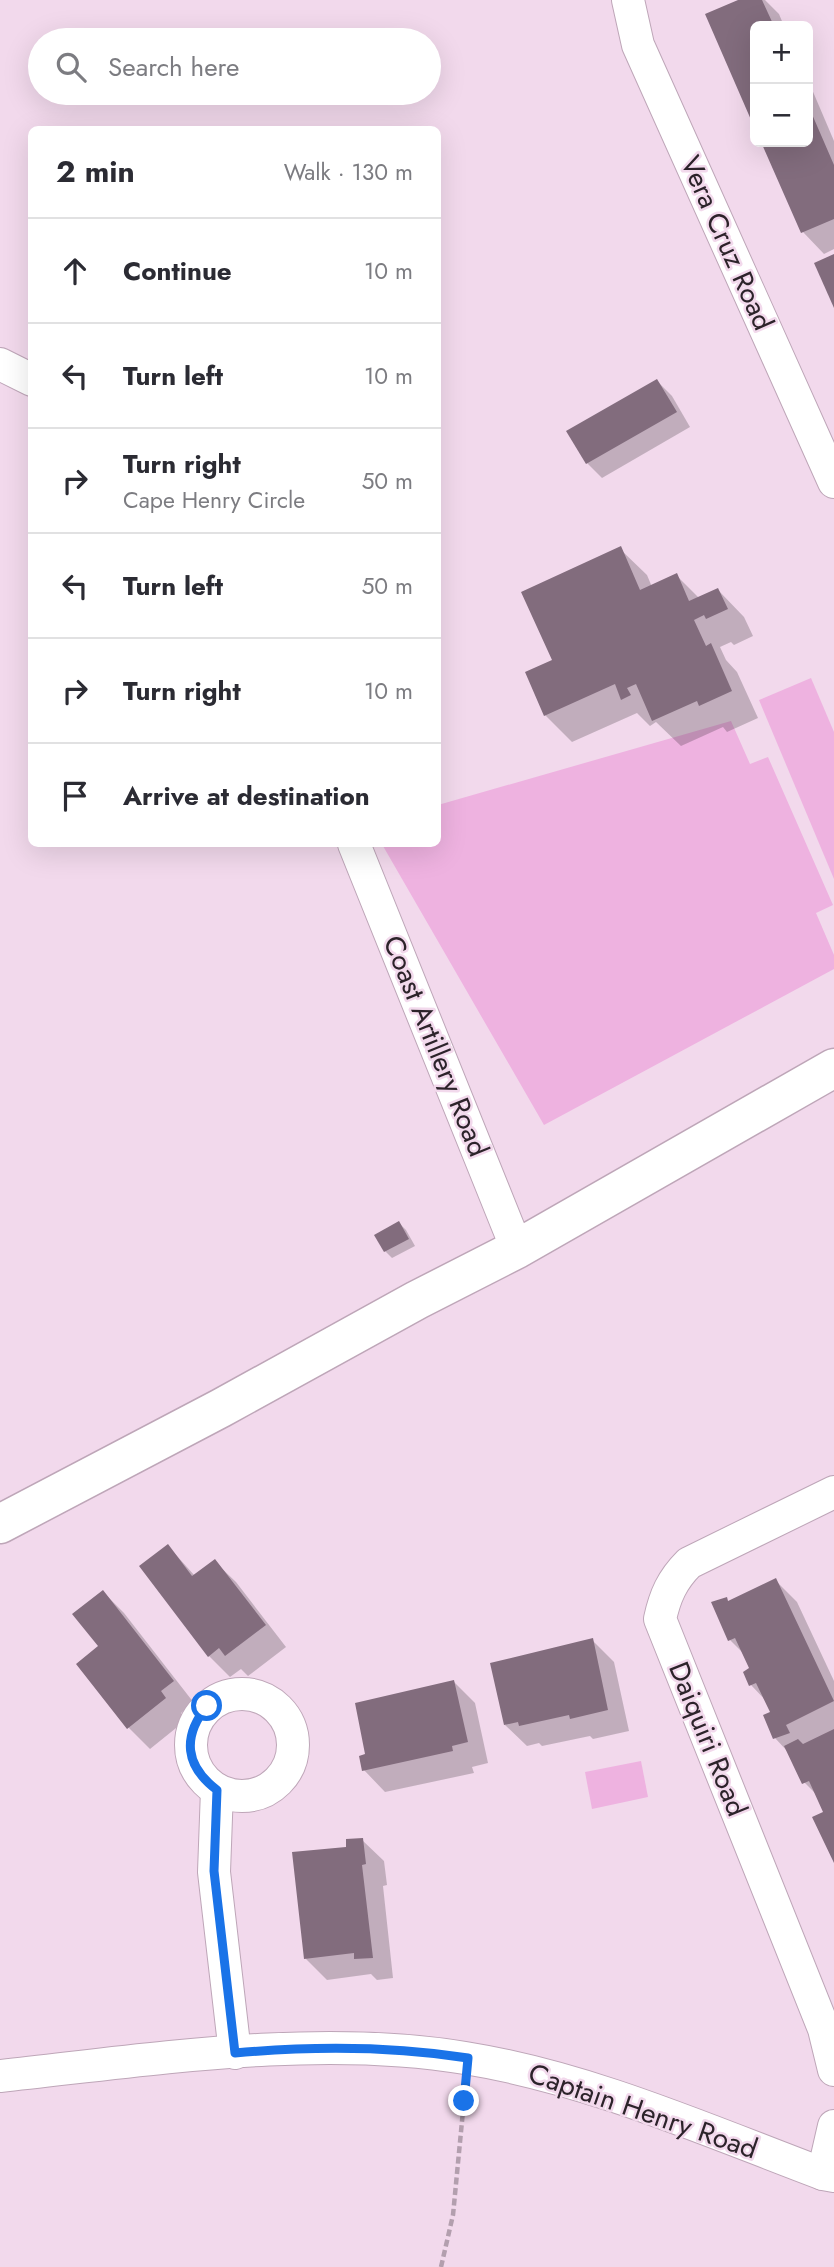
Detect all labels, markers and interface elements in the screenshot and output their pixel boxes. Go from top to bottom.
map controls [750,21,813,147]
button: + [750,21,813,84]
search box [28,28,441,105]
icon: search [52,48,90,86]
text: Search here [108,48,240,86]
button: − [750,84,813,147]
street label: Vera Cruz Road [670,149,784,337]
text: 2 min [56,150,135,193]
text: Walk · 130 m [284,155,413,189]
icon: ahead [56,252,94,290]
text: Continue [123,252,232,290]
text: 10 m [364,254,413,288]
icon: left [56,357,94,395]
text: Turn left [123,357,223,395]
text: 10 m [364,359,413,393]
text: Turn right [123,445,241,483]
icon: right [56,462,94,500]
text: 50 m [361,464,413,498]
text: Cape Henry Circle [123,483,305,517]
icon: left [56,567,94,605]
text: Turn left [123,567,223,605]
text: 50 m [361,569,413,603]
icon: right [56,672,94,710]
text: Turn right [123,672,241,710]
text: 10 m [364,674,413,708]
icon: arrive [56,777,94,815]
text: Arrive at destination [123,777,370,815]
street label: Coast Artillery Road [373,929,499,1163]
street label: Daiquiri Road [658,1656,758,1822]
route start [191,1690,222,1721]
street label: Captain Henry Road [523,2053,763,2169]
route end [448,2085,479,2116]

